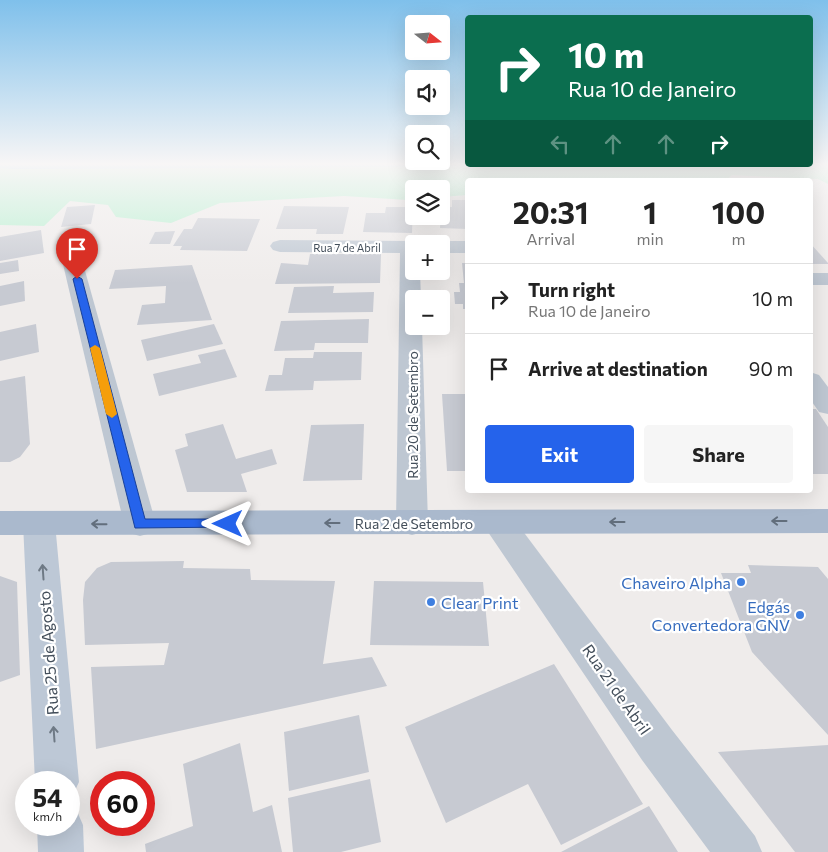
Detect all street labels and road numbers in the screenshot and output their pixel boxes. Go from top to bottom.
street label: Rua 7 de Abril [313,241,381,254]
street label: Rua 20 de Setembro [404,351,421,479]
street label: Rua 2 de Setembro [355,515,473,532]
street label: Rua 25 de Agosto [34,590,62,716]
street label: Rua 21 de Abril [579,640,655,738]

